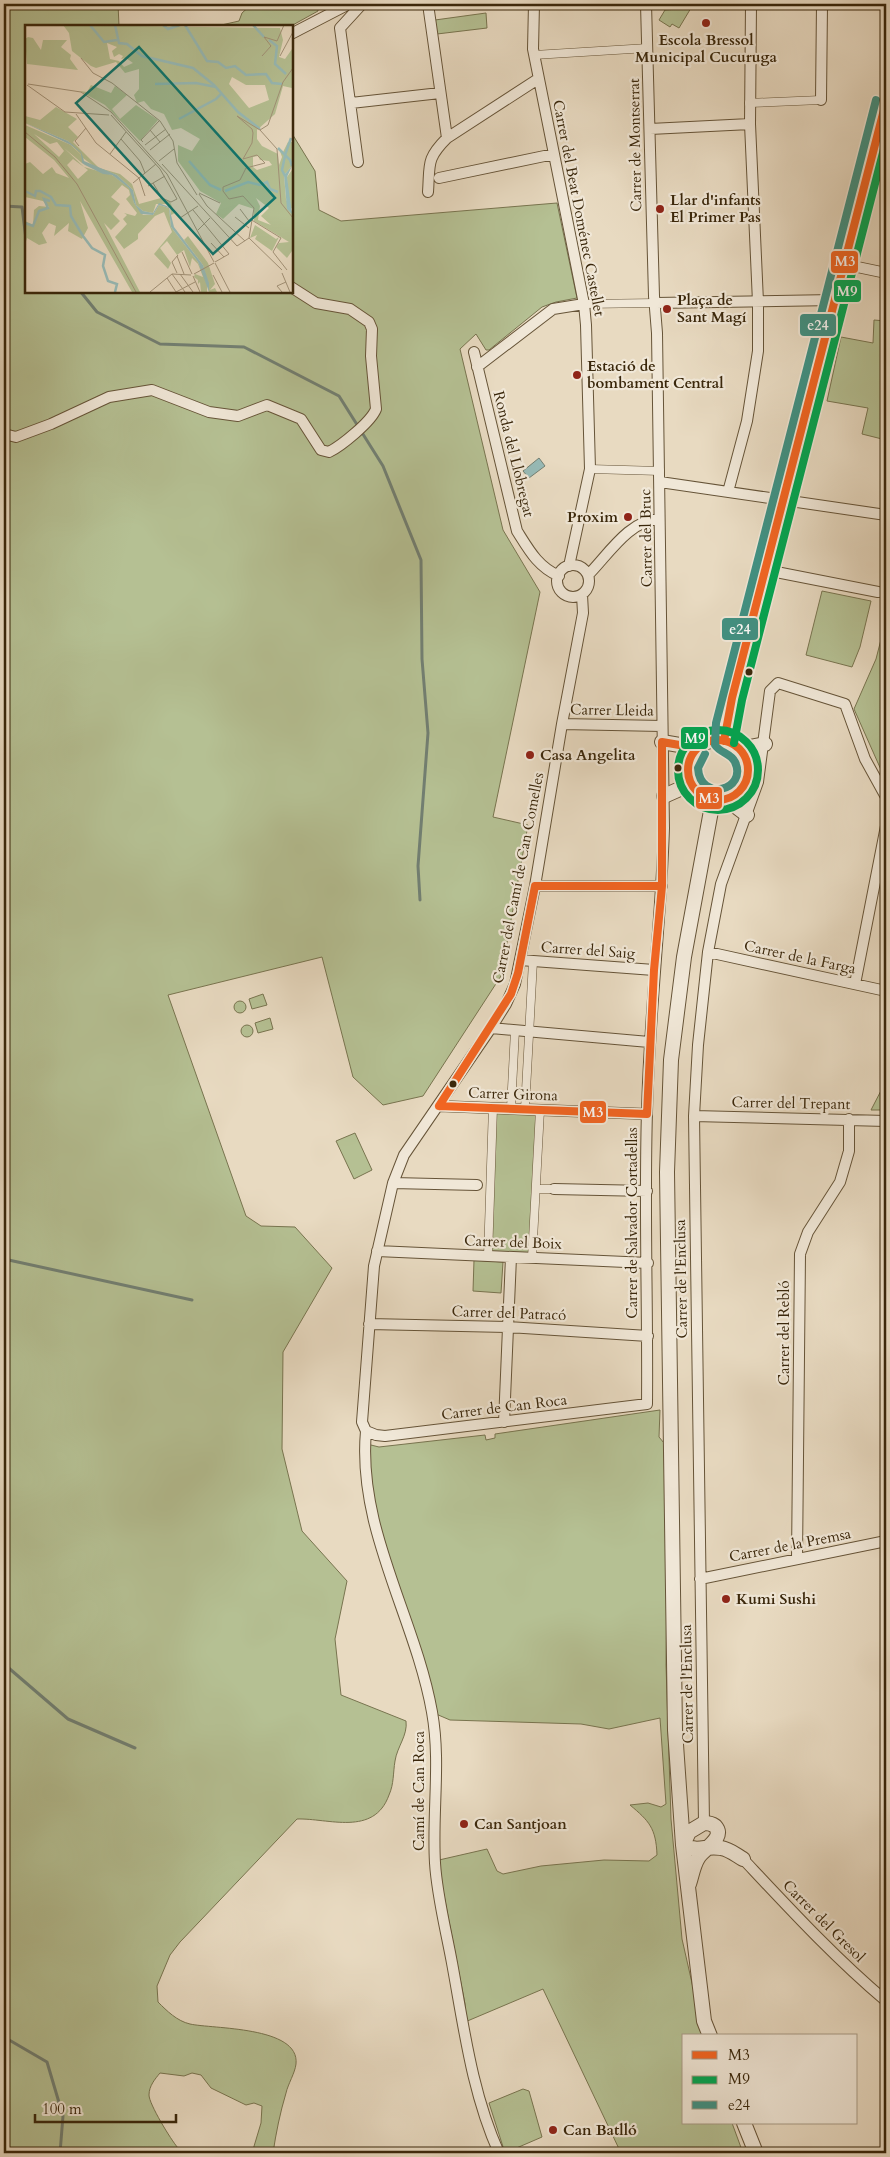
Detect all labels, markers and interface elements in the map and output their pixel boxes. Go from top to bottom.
marker: Escola Bressol Municipal Cucuruga [700,17,712,29]
inset map [25,25,292,292]
place label: Escola Bressol Municipal Cucuruga [635,30,777,67]
street label: Carrer de Montserrat [624,78,646,212]
street label: Carrer del Beat Doménec Castellet [548,98,610,318]
place label: Llar d'infants El Primer Pas [670,190,761,227]
marker: Llar d'infants El Primer Pas [654,203,666,215]
line badge: M3 [830,250,859,274]
text: M3 [835,252,855,271]
line badge: M9 [833,279,862,303]
text: M9 [837,282,857,301]
place label: Plaça de Sant Magí [677,290,747,327]
marker: Plaça de Sant Magí [661,303,673,315]
line badge: e24 [799,313,837,337]
text: e24 [807,316,829,335]
place label: Estació de bombament Central [587,356,724,393]
marker: Estació de bombament Central [571,369,583,381]
street label: Ronda del Llobregat [489,389,539,519]
street label: Carrer del Bruc [635,488,657,587]
place label: Proxim [567,507,618,527]
marker: Proxim [622,511,634,523]
line badge: e24 [721,617,759,641]
text: e24 [729,620,751,639]
unlabelled marker [744,667,754,677]
street label: Carrer Lleida [570,699,654,721]
line badge: M9 [680,726,709,750]
text: M9 [685,729,705,748]
place label: Casa Angelita [540,745,636,765]
marker: Casa Angelita [524,749,536,761]
unlabelled marker [673,763,683,773]
street label: Carrer del Camí de Can Comelles [488,771,548,985]
line badge: M3 [695,786,723,810]
text: M3 [699,789,719,808]
street label: Carrer de la Farga [742,935,858,979]
street label: Carrer del Saig [540,937,636,963]
unlabelled marker [448,1079,458,1089]
street label: Carrer Girona [468,1082,559,1106]
street label: Carrer del Trepant [731,1092,851,1114]
line badge: M3 [579,1100,607,1124]
text: M3 [583,1103,603,1122]
street label: Carrer de Salvador Cortadellas [622,1127,642,1319]
street label: Carrer de l'Enclusa [670,1219,692,1339]
street label: Carrer del Boix [464,1230,563,1254]
street label: Carrer del Rebló [774,1280,794,1386]
street label: Carrer del Patracó [451,1301,567,1325]
street label: Carrer de Can Roca [440,1389,568,1425]
street label: Carrer de la Premsa [727,1523,853,1567]
place label: Kumi Sushi [736,1589,816,1609]
marker: Kumi Sushi [720,1593,732,1605]
street label: Carrer de l'Enclusa [676,1624,698,1744]
street label: Camí de Can Roca [409,1730,429,1851]
place label: Can Santjoan [474,1814,567,1834]
marker: Can Santjoan [458,1818,470,1830]
street label: Carrer del Gresol [778,1875,870,1967]
legend [682,2034,858,2124]
text: M3 [728,2045,750,2065]
text: M9 [728,2069,750,2089]
scale bar [35,2092,176,2124]
text: e24 [728,2095,750,2115]
text: 100 m [42,2099,82,2119]
place label: Can Batlló [563,2120,637,2140]
marker: Can Batlló [547,2124,559,2136]

